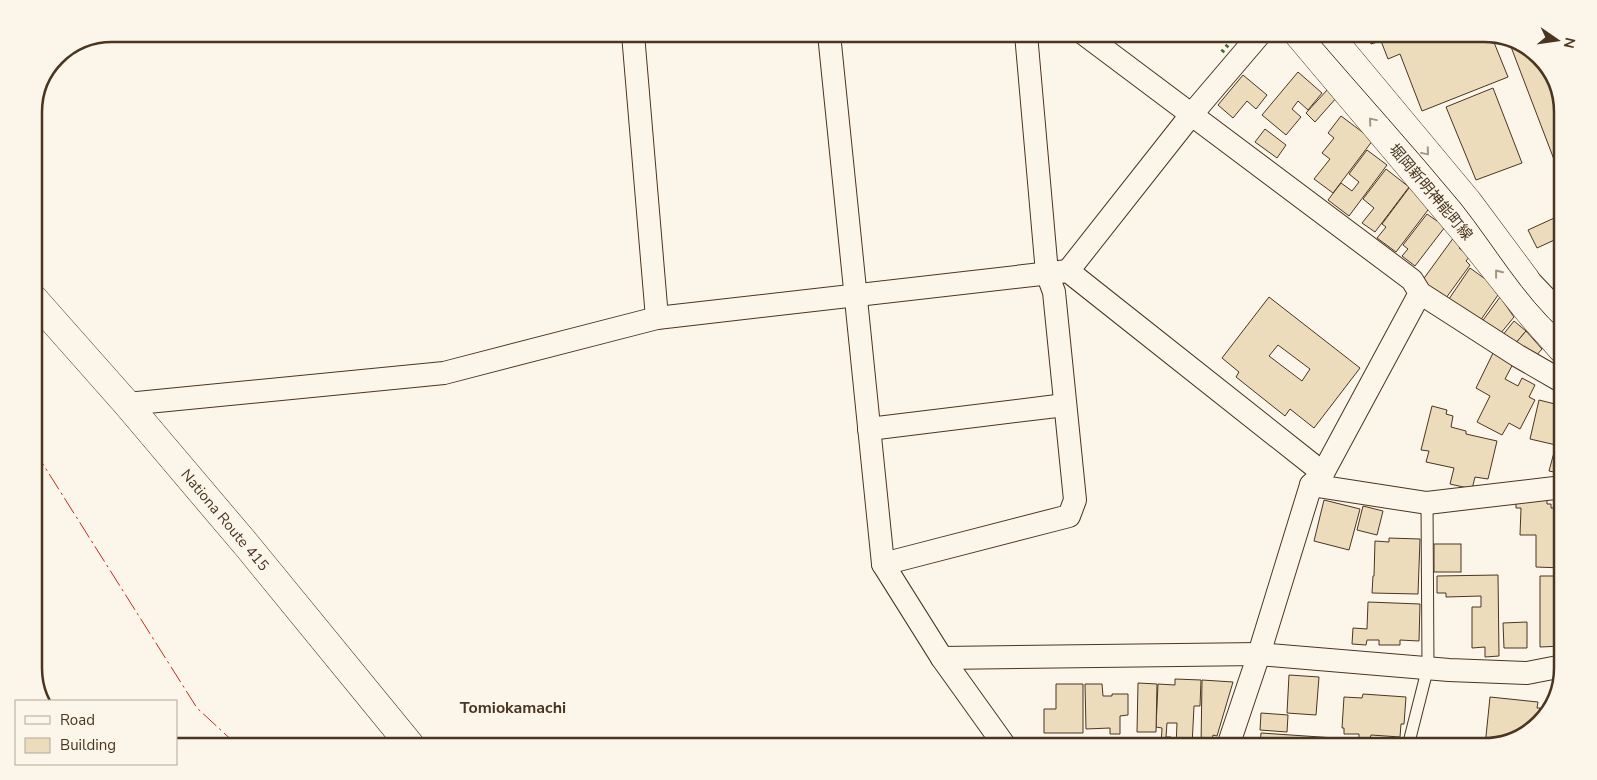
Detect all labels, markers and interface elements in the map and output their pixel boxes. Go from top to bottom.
north arrow [1532,15,1582,65]
text: N [1559,36,1580,50]
one-way arrow [1369,118,1377,127]
street label: 堀岡新明神能町線 [1385,140,1477,244]
one-way arrow [1421,146,1429,155]
one-way arrow [1495,269,1504,279]
street label: Nationa Route 415 [176,465,274,575]
district label: Tomiokamachi [460,697,566,719]
legend [15,700,178,765]
text: Road [60,710,95,730]
text: Building [60,735,116,755]

